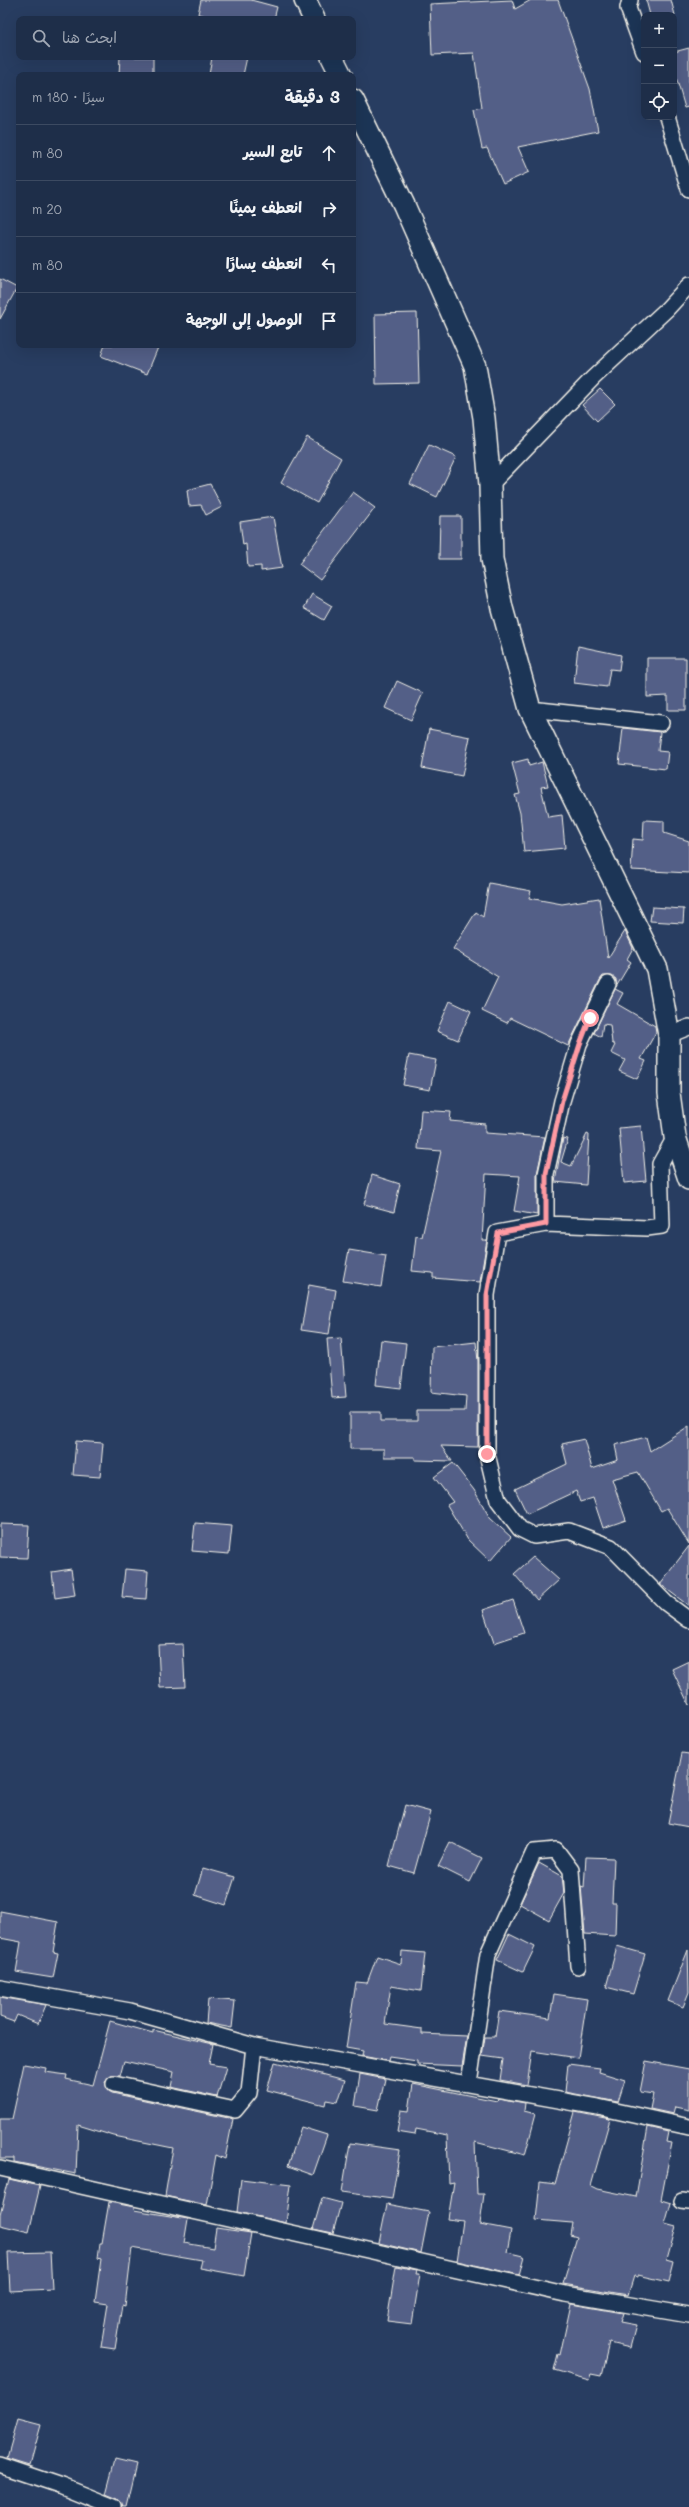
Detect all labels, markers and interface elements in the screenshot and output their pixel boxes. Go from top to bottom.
map controls [641,12,677,120]
button: + [641,12,677,48]
search box [16,16,356,60]
icon: search [30,27,52,49]
text: ابحث هنا [62,27,117,47]
button: − [641,48,677,84]
button: locate [641,84,677,120]
text: 3 دقيقة [284,85,340,107]
text: سيرًا · 180 m [32,88,105,105]
text: تابع السير [243,141,302,161]
icon: ahead [318,142,340,164]
text: 80 m [32,144,62,161]
text: انعطف يمينًا [230,197,302,217]
icon: right [318,198,340,220]
text: 20 m [32,200,62,217]
text: انعطف يسارًا [226,253,302,273]
icon: left [318,254,340,276]
text: 80 m [32,256,62,273]
text: الوصول إلى الوجهة [186,309,302,329]
icon: arrive [318,310,340,332]
route start [581,1009,599,1027]
route end [478,1445,496,1463]

